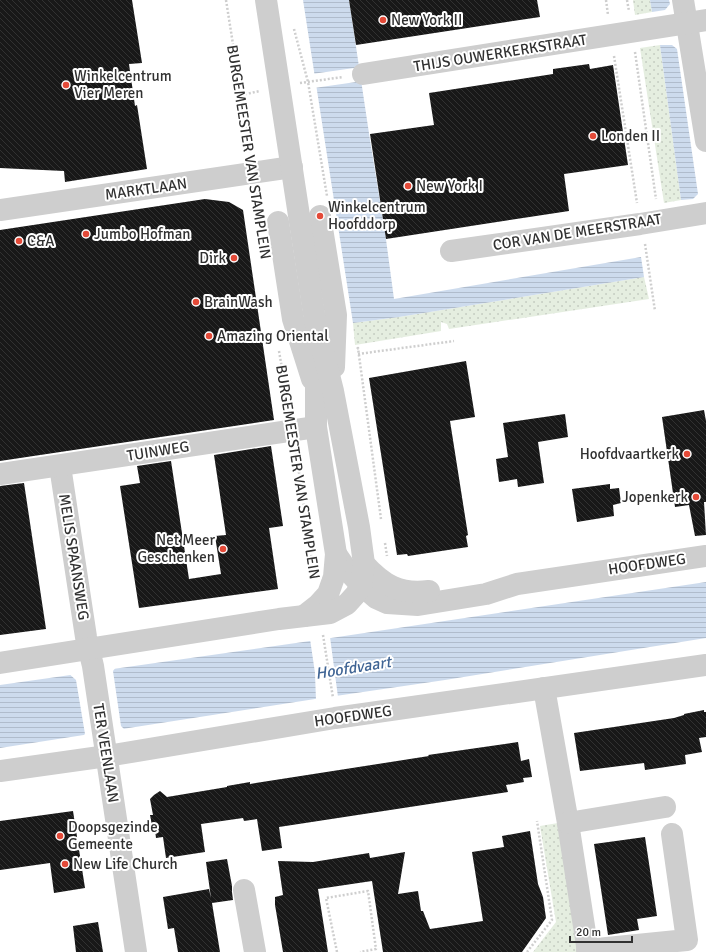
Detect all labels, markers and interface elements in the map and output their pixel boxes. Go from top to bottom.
place label: New York II [391,11,462,29]
marker: New York II [378,15,388,25]
street label: THIJS OUWERKERKSTRAAT [412,30,588,76]
street label: BURGEMEESTER VAN STAMPLEIN [223,44,275,260]
place label: Winkelcentrum Vier Meren [74,67,172,102]
marker: Winkelcentrum Vier Meren [61,80,71,90]
place label: Londen II [601,127,660,145]
marker: Londen II [588,131,598,141]
street label: MARKTLAAN [104,174,188,204]
place label: New York I [416,177,483,195]
marker: New York I [403,181,413,191]
place label: Winkelcentrum Hoofddorp [328,198,426,233]
street label: COR VAN DE MEERSTRAAT [491,210,663,254]
marker: Winkelcentrum Hoofddorp [315,211,325,221]
place label: Jumbo Hofman [94,225,191,243]
marker: Jumbo Hofman [81,229,91,239]
place label: C&A [27,232,54,250]
marker: C&A [14,236,24,246]
place label: Dirk [199,249,226,267]
marker: Dirk [229,253,239,263]
place label: BrainWash [204,293,273,311]
marker: BrainWash [191,297,201,307]
place label: Amazing Oriental [217,327,329,345]
marker: Amazing Oriental [204,331,214,341]
street label: BURGEMEESTER VAN STAMPLEIN [272,364,324,580]
street label: TUINWEG [126,437,190,465]
place label: Hoofdvaartkerk [580,445,679,463]
marker: Hoofdvaartkerk [682,449,692,459]
place label: Jopenkerk [622,488,688,506]
marker: Jopenkerk [691,492,701,502]
street label: MELIS SPAANSWEG [55,493,93,621]
place label: Net Meer Geschenken [137,531,215,566]
marker: Net Meer Geschenken [218,544,228,554]
street label: HOOFDWEG [607,550,687,578]
water label: Hoofdvaart [314,652,395,684]
street label: TER VEENLAAN [89,702,123,804]
street label: HOOFDWEG [313,702,393,730]
place label: Doopsgezinde Gemeente [68,818,158,853]
marker: Doopsgezinde Gemeente [55,831,65,841]
place label: New Life Church [73,855,178,873]
marker: New Life Church [60,859,70,869]
scale bar [570,918,632,944]
text: 20 m [576,925,601,940]

